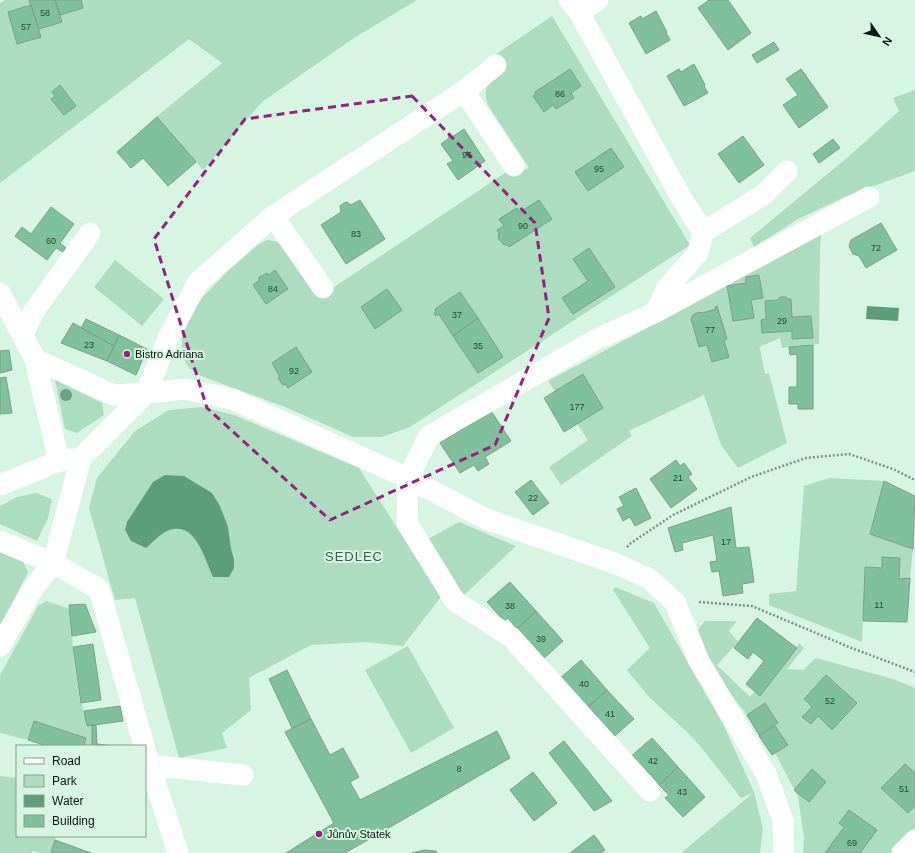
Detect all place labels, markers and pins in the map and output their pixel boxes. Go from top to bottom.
place label: Bistro Adriana [135,348,204,360]
marker: Bistro Adriana [122,349,132,359]
place label: Jůnův Statek [327,828,391,840]
marker: Jůnův Statek [314,829,324,839]

